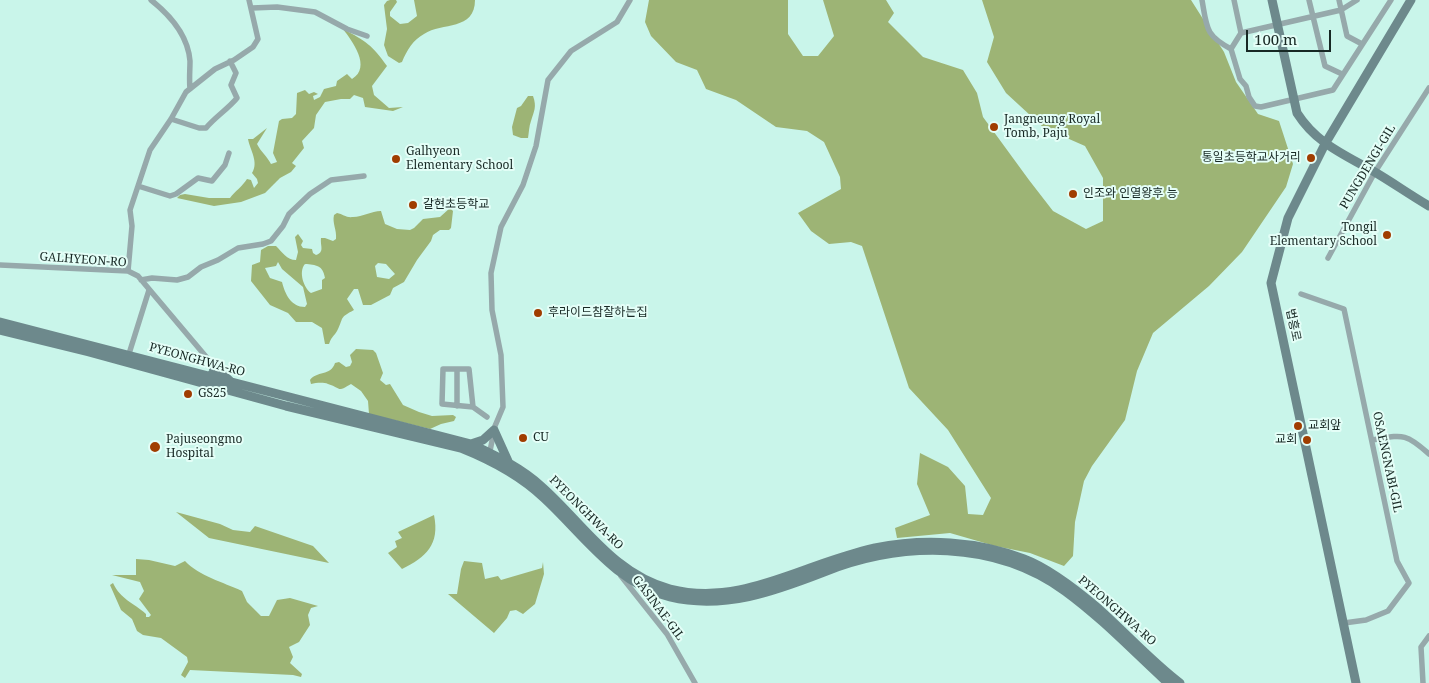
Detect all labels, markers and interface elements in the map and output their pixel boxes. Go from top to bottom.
scale bar [1249,20,1334,52]
text: 100 m [1254,29,1297,49]
place label: Jangneung Royal Tomb, Paju [1004,113,1100,141]
marker: Jangneung Royal Tomb, Paju [988,121,1000,133]
street label: PUNGDENGI-GIL [1337,122,1399,212]
place label: Galhyeon Elementary School [406,145,513,173]
place label: 통일초등학교사거리 [1202,151,1301,165]
marker: 통일초등학교사거리 [1305,152,1317,164]
marker: Galhyeon Elementary School [390,153,402,165]
place label: 인조와 인열왕후 능 [1083,187,1178,201]
marker: 인조와 인열왕후 능 [1067,188,1079,200]
place label: 갈현초등학교 [423,198,489,212]
marker: 갈현초등학교 [407,199,419,211]
place label: Tongil Elementary School [1270,221,1377,249]
marker: Tongil Elementary School [1381,229,1393,241]
street label: GALHYEON-RO [39,250,127,270]
place label: 후라이드참잘하는집 [548,306,647,320]
marker: 후라이드참잘하는집 [532,307,544,319]
street label: 법흥로 [1283,307,1303,343]
street label: PYEONGHWA-RO [147,340,247,380]
place label: GS25 [198,387,227,401]
marker: GS25 [182,388,194,400]
street label: OSAENGNABI-GIL [1369,410,1405,514]
place label: 교회앞 [1308,419,1341,433]
marker: 교회앞 [1292,420,1304,432]
place label: CU [533,431,549,445]
marker: CU [517,432,529,444]
place label: Pajuseongmo Hospital [166,433,242,461]
place label: 교회 [1275,433,1297,447]
marker: 교회 [1301,434,1313,446]
marker: Pajuseongmo Hospital [148,440,162,454]
street label: PYEONGHWA-RO [546,473,626,553]
street label: GASINAE-GIL [629,573,687,643]
street label: PYEONGHWA-RO [1075,573,1159,649]

